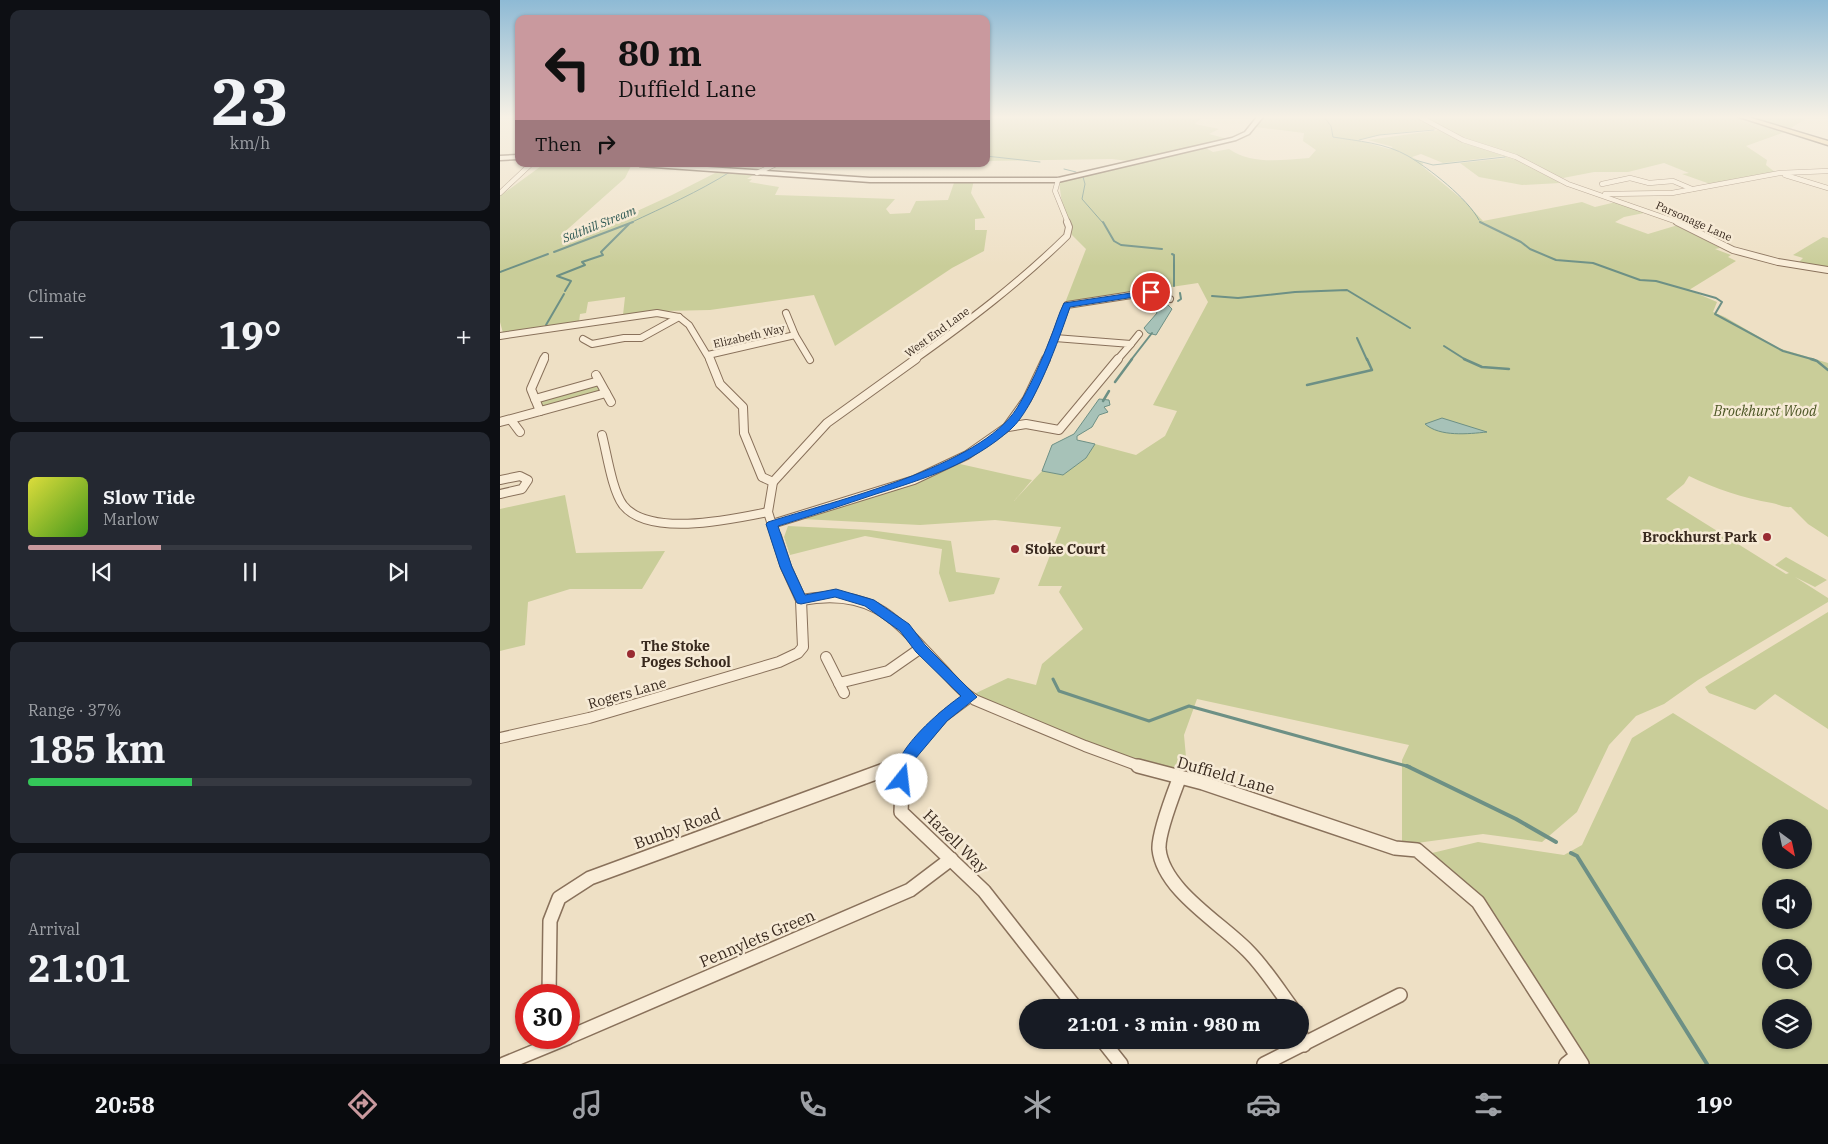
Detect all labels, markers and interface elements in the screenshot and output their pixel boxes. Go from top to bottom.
text: 80 m [618,30,702,76]
icon: left [535,35,600,100]
text: 23 [211,58,289,143]
text: Duffield Lane [618,74,756,103]
icon: right [592,130,620,158]
text: Then [535,132,582,156]
text: km/h [230,133,270,153]
street label: Parsonage Lane [1654,198,1734,244]
water label: Salthill Stream [559,202,638,246]
pin [1130,271,1172,313]
icon: arrive [1137,278,1165,306]
text: Climate [28,286,86,306]
street label: West End Lane [902,304,972,360]
text: 19° [218,310,282,359]
text: − [28,317,45,354]
text: + [455,317,472,354]
street label: Elizabeth Way [712,321,786,351]
park label: Brockhurst Wood [1712,402,1817,420]
text: Slow Tide [103,485,195,509]
text: Marlow [103,509,159,529]
place label: Brockhurst Park [1642,528,1757,546]
marker: Brockhurst Park [1761,531,1773,543]
place label: Stoke Court [1025,540,1106,558]
marker: Stoke Court [1009,543,1021,555]
icon: previous [88,558,116,586]
icon: pause [236,558,264,586]
icon: next [384,558,412,586]
place label: The Stoke Poges School [641,637,731,671]
marker: The Stoke Poges School [625,648,637,660]
street label: Rogers Lane [586,673,668,713]
text: Range · 37% [28,700,121,720]
text: 185 km [28,724,166,773]
street label: Duffield Lane [1175,752,1277,798]
position arrow [875,753,927,805]
street label: Bunby Road [631,803,723,853]
street label: Hazell Way [919,805,993,877]
north arrow [1762,819,1812,869]
map controls [1762,819,1812,1049]
button: sound [1762,879,1812,929]
street label: Pennylets Green [696,905,818,971]
text: Arrival [28,919,80,939]
button: search [1762,939,1812,989]
text: 21:01 [28,943,131,992]
speed limit sign: 30 [515,984,580,1049]
button: layers [1762,999,1812,1049]
text: 21:01 · 3 min · 980 m [1068,1012,1260,1036]
icon: directions [345,1087,380,1122]
icon: music [570,1087,605,1122]
icon: phone [795,1087,830,1122]
icon: climate [1020,1087,1055,1122]
icon: car [1246,1087,1281,1122]
icon: filters [1471,1087,1506,1122]
text: 20:58 [95,1090,155,1119]
text: 19° [1696,1090,1733,1119]

